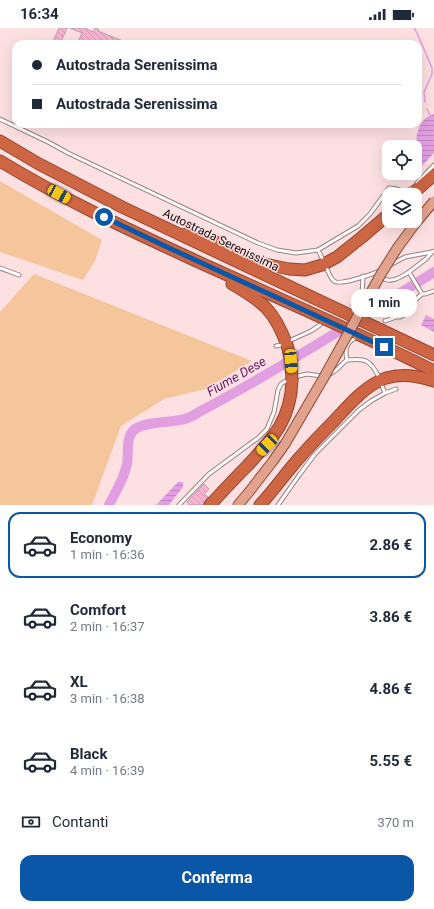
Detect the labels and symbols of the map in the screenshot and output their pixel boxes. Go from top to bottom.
car [46,183,72,205]
street label: Autostrada Serenissima [161,206,281,274]
route start [95,208,113,226]
callout: 1 min [351,289,417,317]
route end [375,338,393,356]
car [284,349,298,373]
water label: Fiume Dese [204,353,269,399]
car [254,432,280,458]

